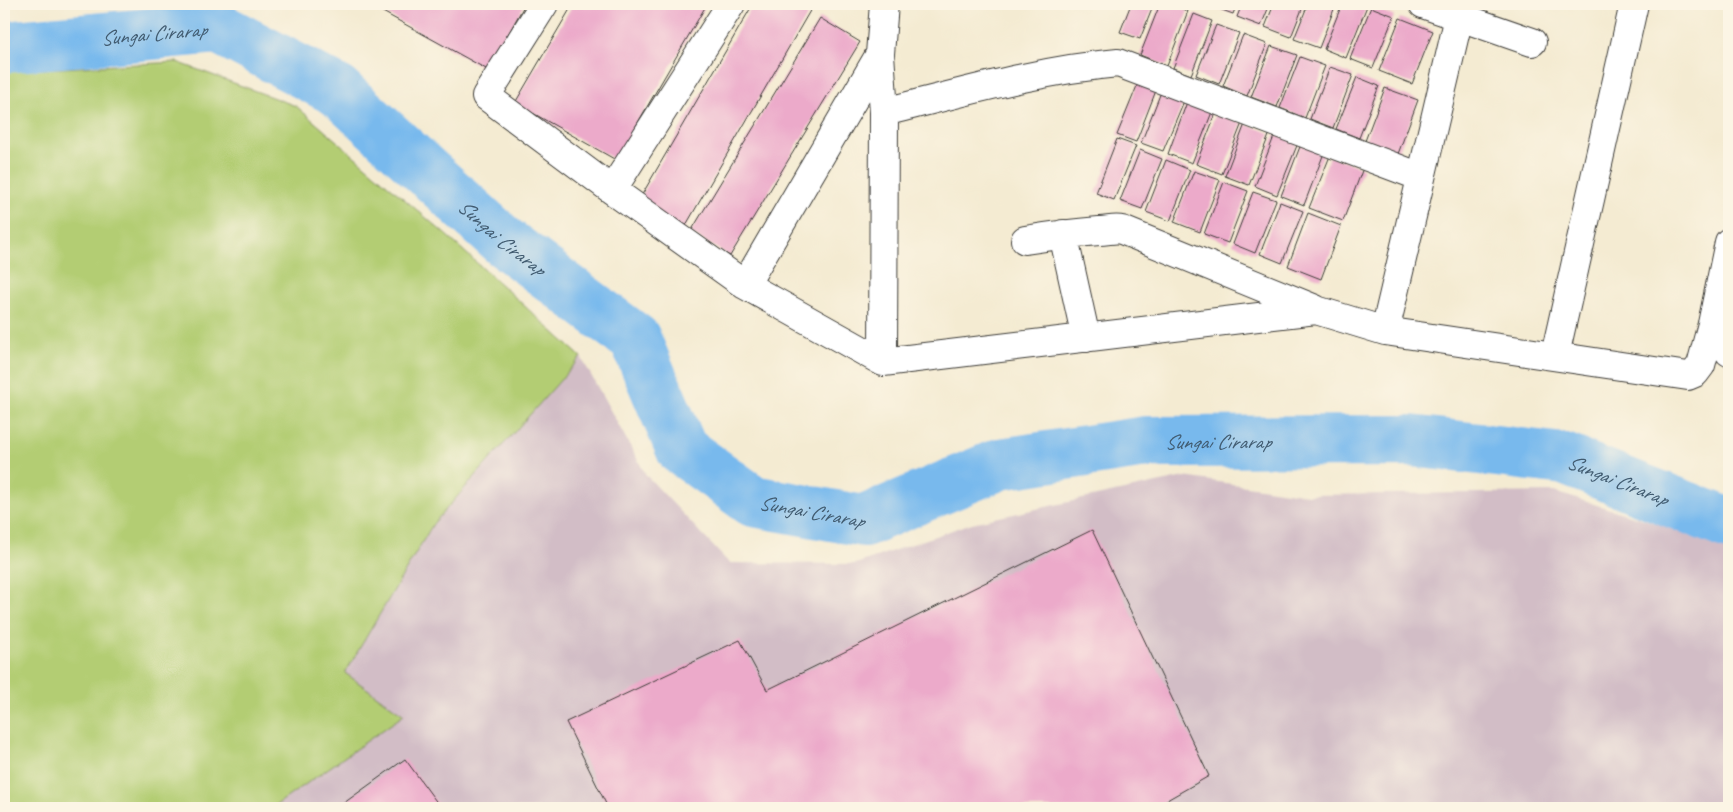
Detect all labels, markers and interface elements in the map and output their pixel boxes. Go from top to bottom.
water label: Sungai Cirarap [100,16,210,51]
water label: Sungai Cirarap [453,193,553,283]
water label: Sungai Cirarap [1164,429,1273,455]
water label: Sungai Cirarap [1563,448,1674,513]
water label: Sungai Cirarap [757,489,869,534]

